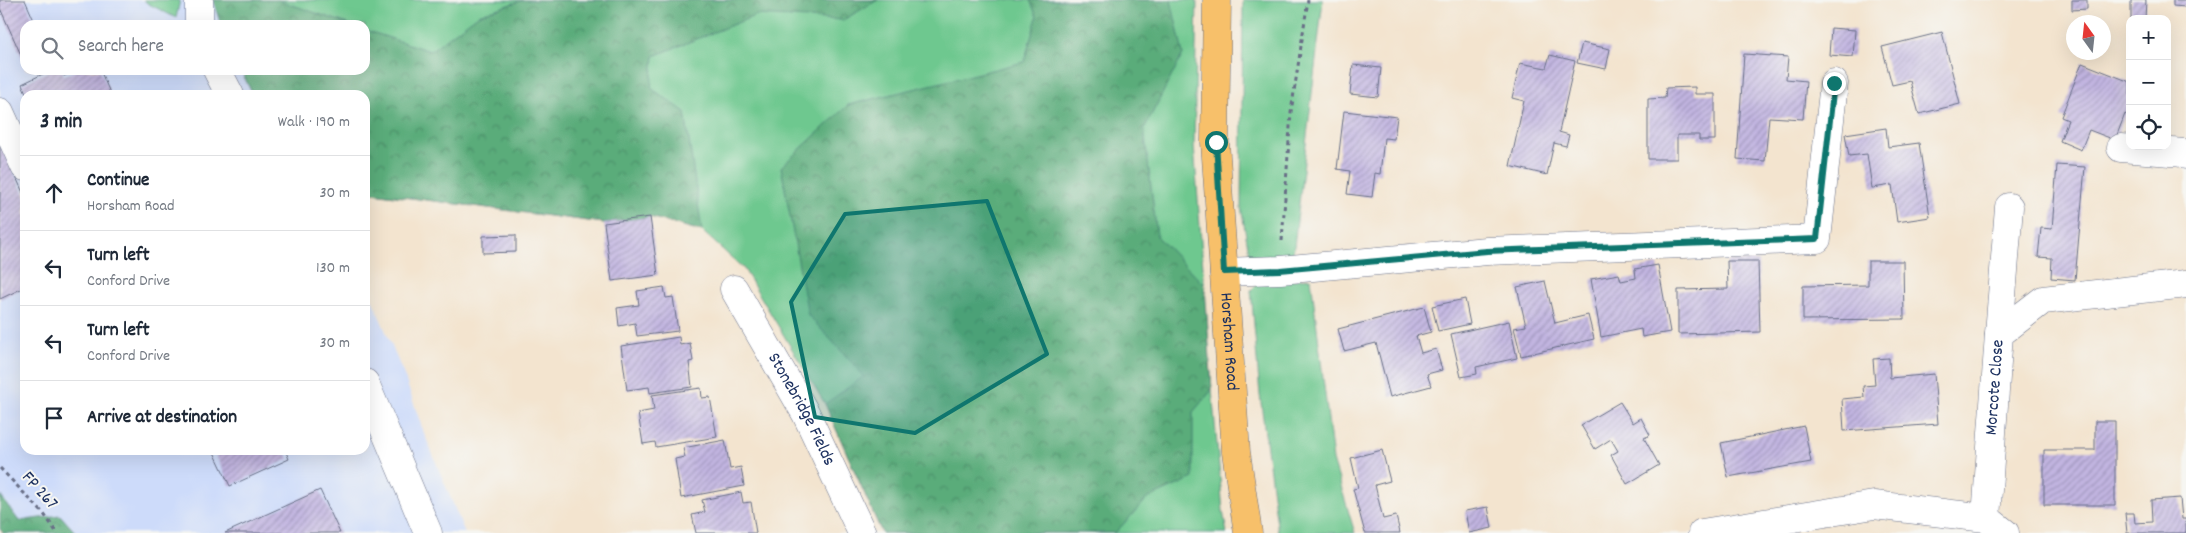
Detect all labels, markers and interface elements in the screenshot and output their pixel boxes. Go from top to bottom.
north arrow [2066,15,2111,60]
map controls [2126,15,2171,150]
button: + [2126,15,2171,60]
search box [20,20,370,75]
icon: search [38,34,66,62]
text: Search here [78,34,164,61]
button: − [2126,60,2171,105]
route end [1823,72,1846,95]
button: locate [2126,105,2171,150]
text: 3 min [40,108,82,138]
text: Walk · 190 m [278,111,350,134]
route start [1205,131,1228,154]
text: Continue [87,168,149,195]
icon: ahead [40,179,68,207]
text: 30 m [320,182,350,205]
text: Horsham Road [87,195,174,218]
text: Turn left [87,243,150,270]
icon: left [40,254,68,282]
text: 130 m [316,257,350,280]
text: Conford Drive [87,270,170,293]
street label: Horsham Road [1213,292,1244,391]
text: Turn left [87,318,150,345]
icon: left [40,329,68,357]
text: 30 m [320,332,350,355]
street label: Morcote Close [1979,339,2011,436]
text: Conford Drive [87,345,170,368]
street label: Stonebridge Fields [761,348,841,470]
icon: arrive [40,404,68,432]
text: Arrive at destination [87,405,237,432]
street label: FP 267 [15,466,63,516]

